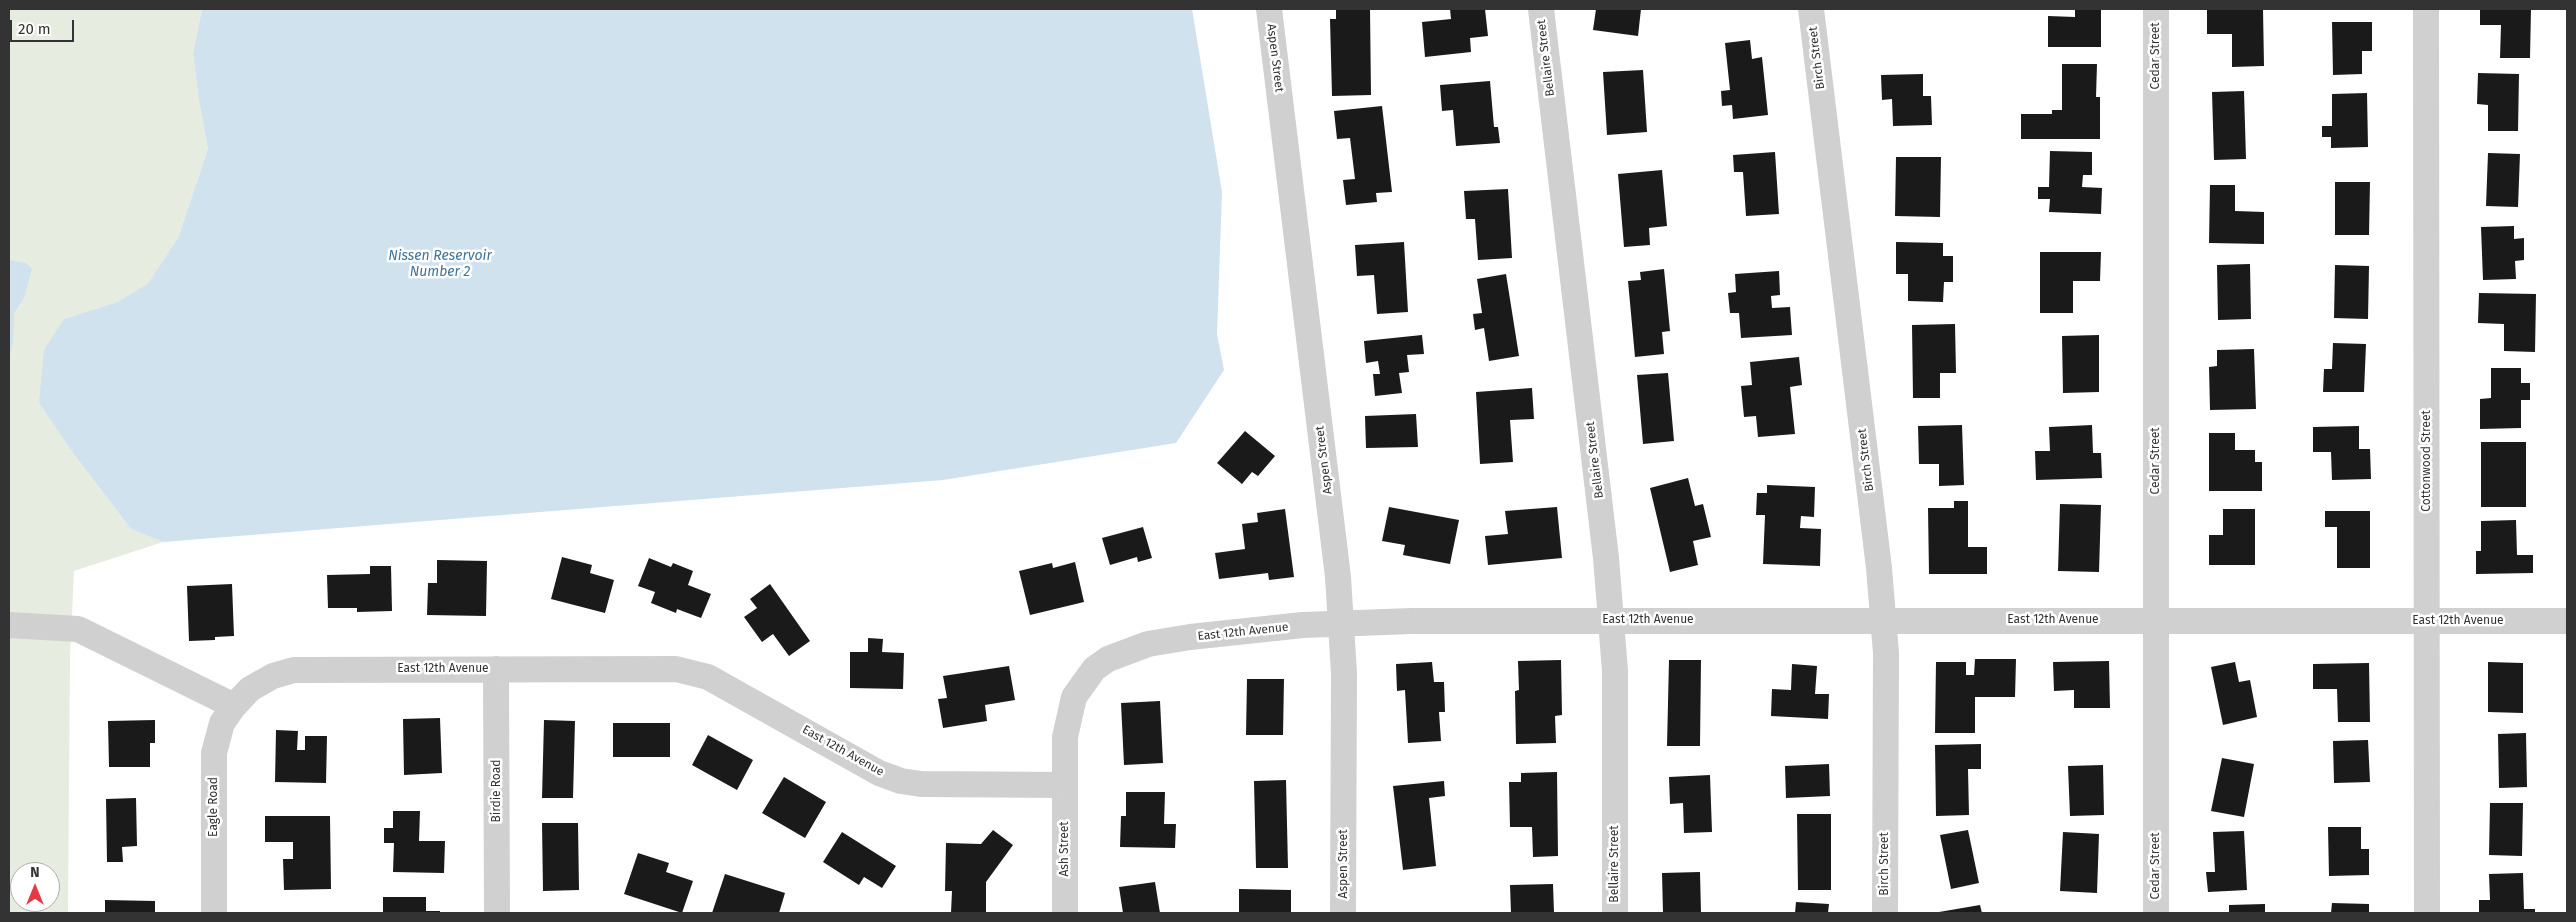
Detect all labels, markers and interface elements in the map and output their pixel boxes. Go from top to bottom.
scale bar [12,10,76,42]
street label: Bellaire Street [1534,19,1558,97]
text: 20 m [18,20,51,38]
street label: Cedar Street [2149,22,2163,90]
street label: Aspen Street [1264,23,1286,93]
street label: Birch Street [1806,26,1828,90]
water label: Nissen Reservoir Number 2 [388,248,492,280]
street label: Cottonwood Street [2420,410,2434,512]
street label: Bellaire Street [1583,421,1607,499]
street label: Aspen Street [1313,425,1335,495]
street label: Cedar Street [2149,427,2163,495]
street label: Birch Street [1855,428,1877,492]
street label: East 12th Avenue [1602,613,1694,627]
street label: East 12th Avenue [2007,613,2099,627]
street label: East 12th Avenue [2412,614,2504,628]
street label: East 12th Avenue [1197,620,1289,644]
street label: East 12th Avenue [397,662,489,676]
street label: East 12th Avenue [800,723,886,779]
street label: Birdie Road [490,760,504,822]
street label: Eagle Road [207,777,221,837]
street label: Ash Street [1058,821,1072,877]
street label: Bellaire Street [1608,825,1622,903]
street label: Aspen Street [1337,830,1351,898]
street label: Birch Street [1878,832,1892,896]
street label: Cedar Street [2149,832,2163,900]
north arrow [10,862,60,912]
text: N [30,864,40,881]

